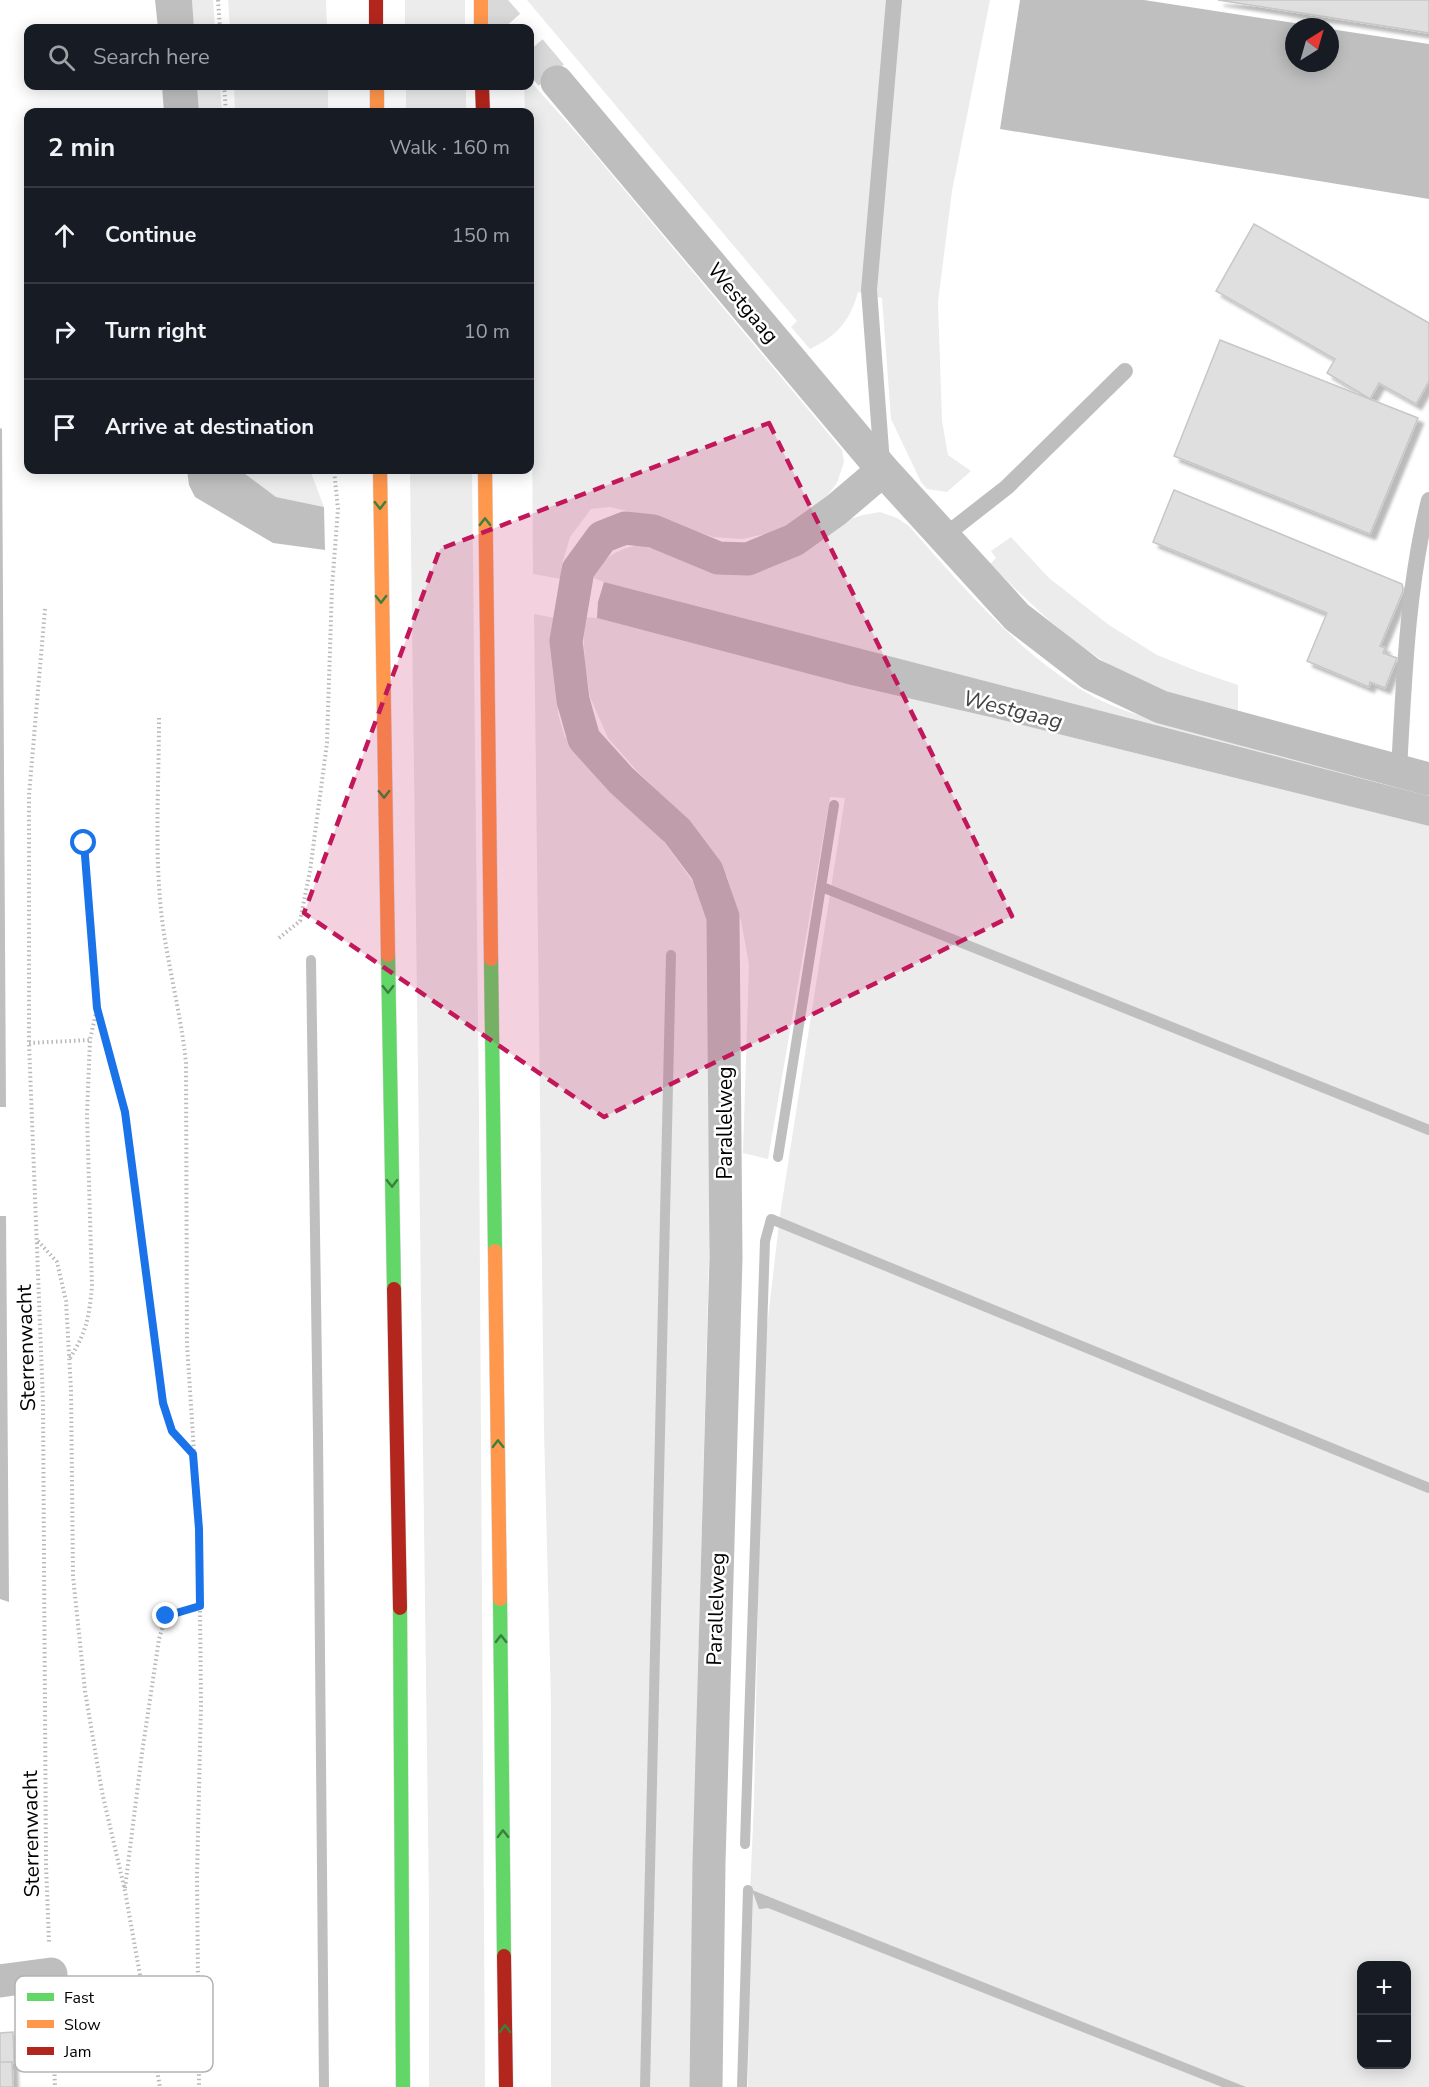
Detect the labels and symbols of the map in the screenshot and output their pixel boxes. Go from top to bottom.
north arrow [1285,18,1339,72]
street label: Westgaag [701,257,785,349]
one-way arrow [374,500,386,509]
one-way arrow [479,517,491,526]
one-way arrow [375,594,387,603]
water label: Westgaag [960,683,1066,737]
one-way arrow [378,789,391,798]
route start [70,829,96,855]
one-way arrow [382,984,394,993]
street label: Parallelweg [711,1067,739,1179]
one-way arrow [385,1179,398,1188]
street label: Sterrenwacht [10,1284,42,1412]
one-way arrow [492,1439,504,1448]
street label: Parallelweg [700,1552,732,1666]
route end [152,1602,178,1628]
one-way arrow [495,1634,507,1643]
street label: Sterrenwacht [16,1770,46,1898]
one-way arrow [497,1829,509,1838]
legend [15,1976,213,2072]
text: Fast [64,1987,95,2009]
text: Slow [64,2014,101,2036]
one-way arrow [499,2024,511,2033]
text: Jam [63,2041,91,2063]

